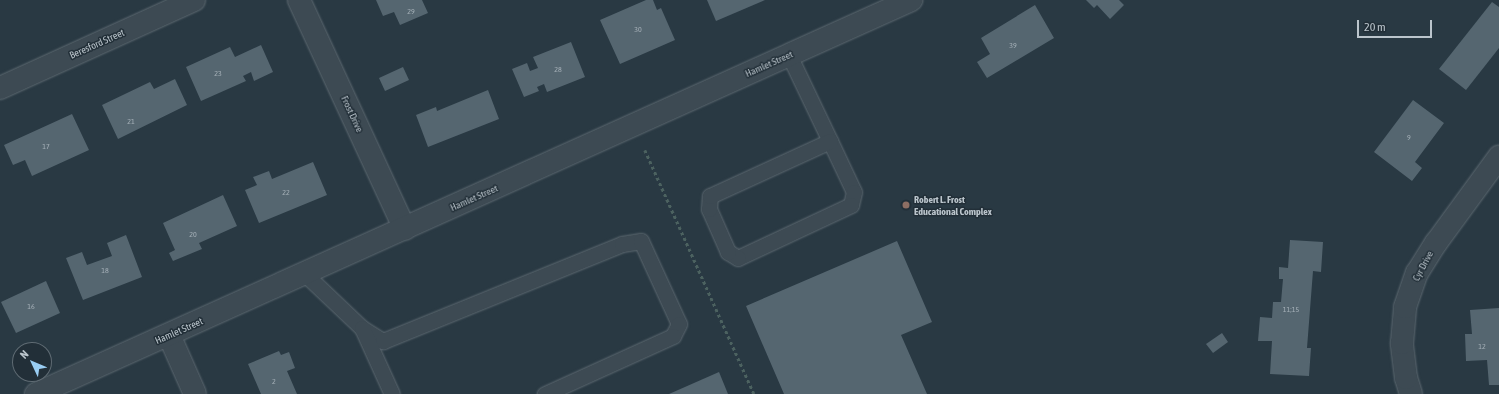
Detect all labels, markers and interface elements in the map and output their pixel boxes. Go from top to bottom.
house number: 29 [407,7,415,17]
scale bar [1359,12,1434,38]
text: 20 m [1364,20,1386,34]
house number: 30 [634,25,642,35]
street label: Beresford Street [68,27,126,61]
house number: 39 [1009,41,1017,51]
street label: Hamlet Street [743,48,795,80]
house number: 28 [554,65,562,75]
house number: 23 [214,69,222,79]
street label: Frost Drive [338,94,366,134]
house number: 21 [127,117,135,127]
house number: 9 [1407,133,1411,143]
house number: 17 [42,142,50,152]
street label: Hamlet Street [448,182,500,214]
house number: 22 [282,188,290,198]
place label: Robert L. Frost Educational Complex [914,193,992,216]
marker: Robert L. Frost Educational Complex [901,200,911,210]
house number: 20 [189,230,197,240]
street label: Cyr Drive [1410,249,1436,283]
house number: 18 [101,266,109,276]
house number: 16 [27,302,35,312]
house number: 11;15 [1283,305,1299,315]
street label: Hamlet Street [153,315,205,347]
north arrow [12,342,52,382]
house number: 12 [1478,342,1486,352]
text: N [18,348,31,361]
house number: 2 [272,377,276,387]

